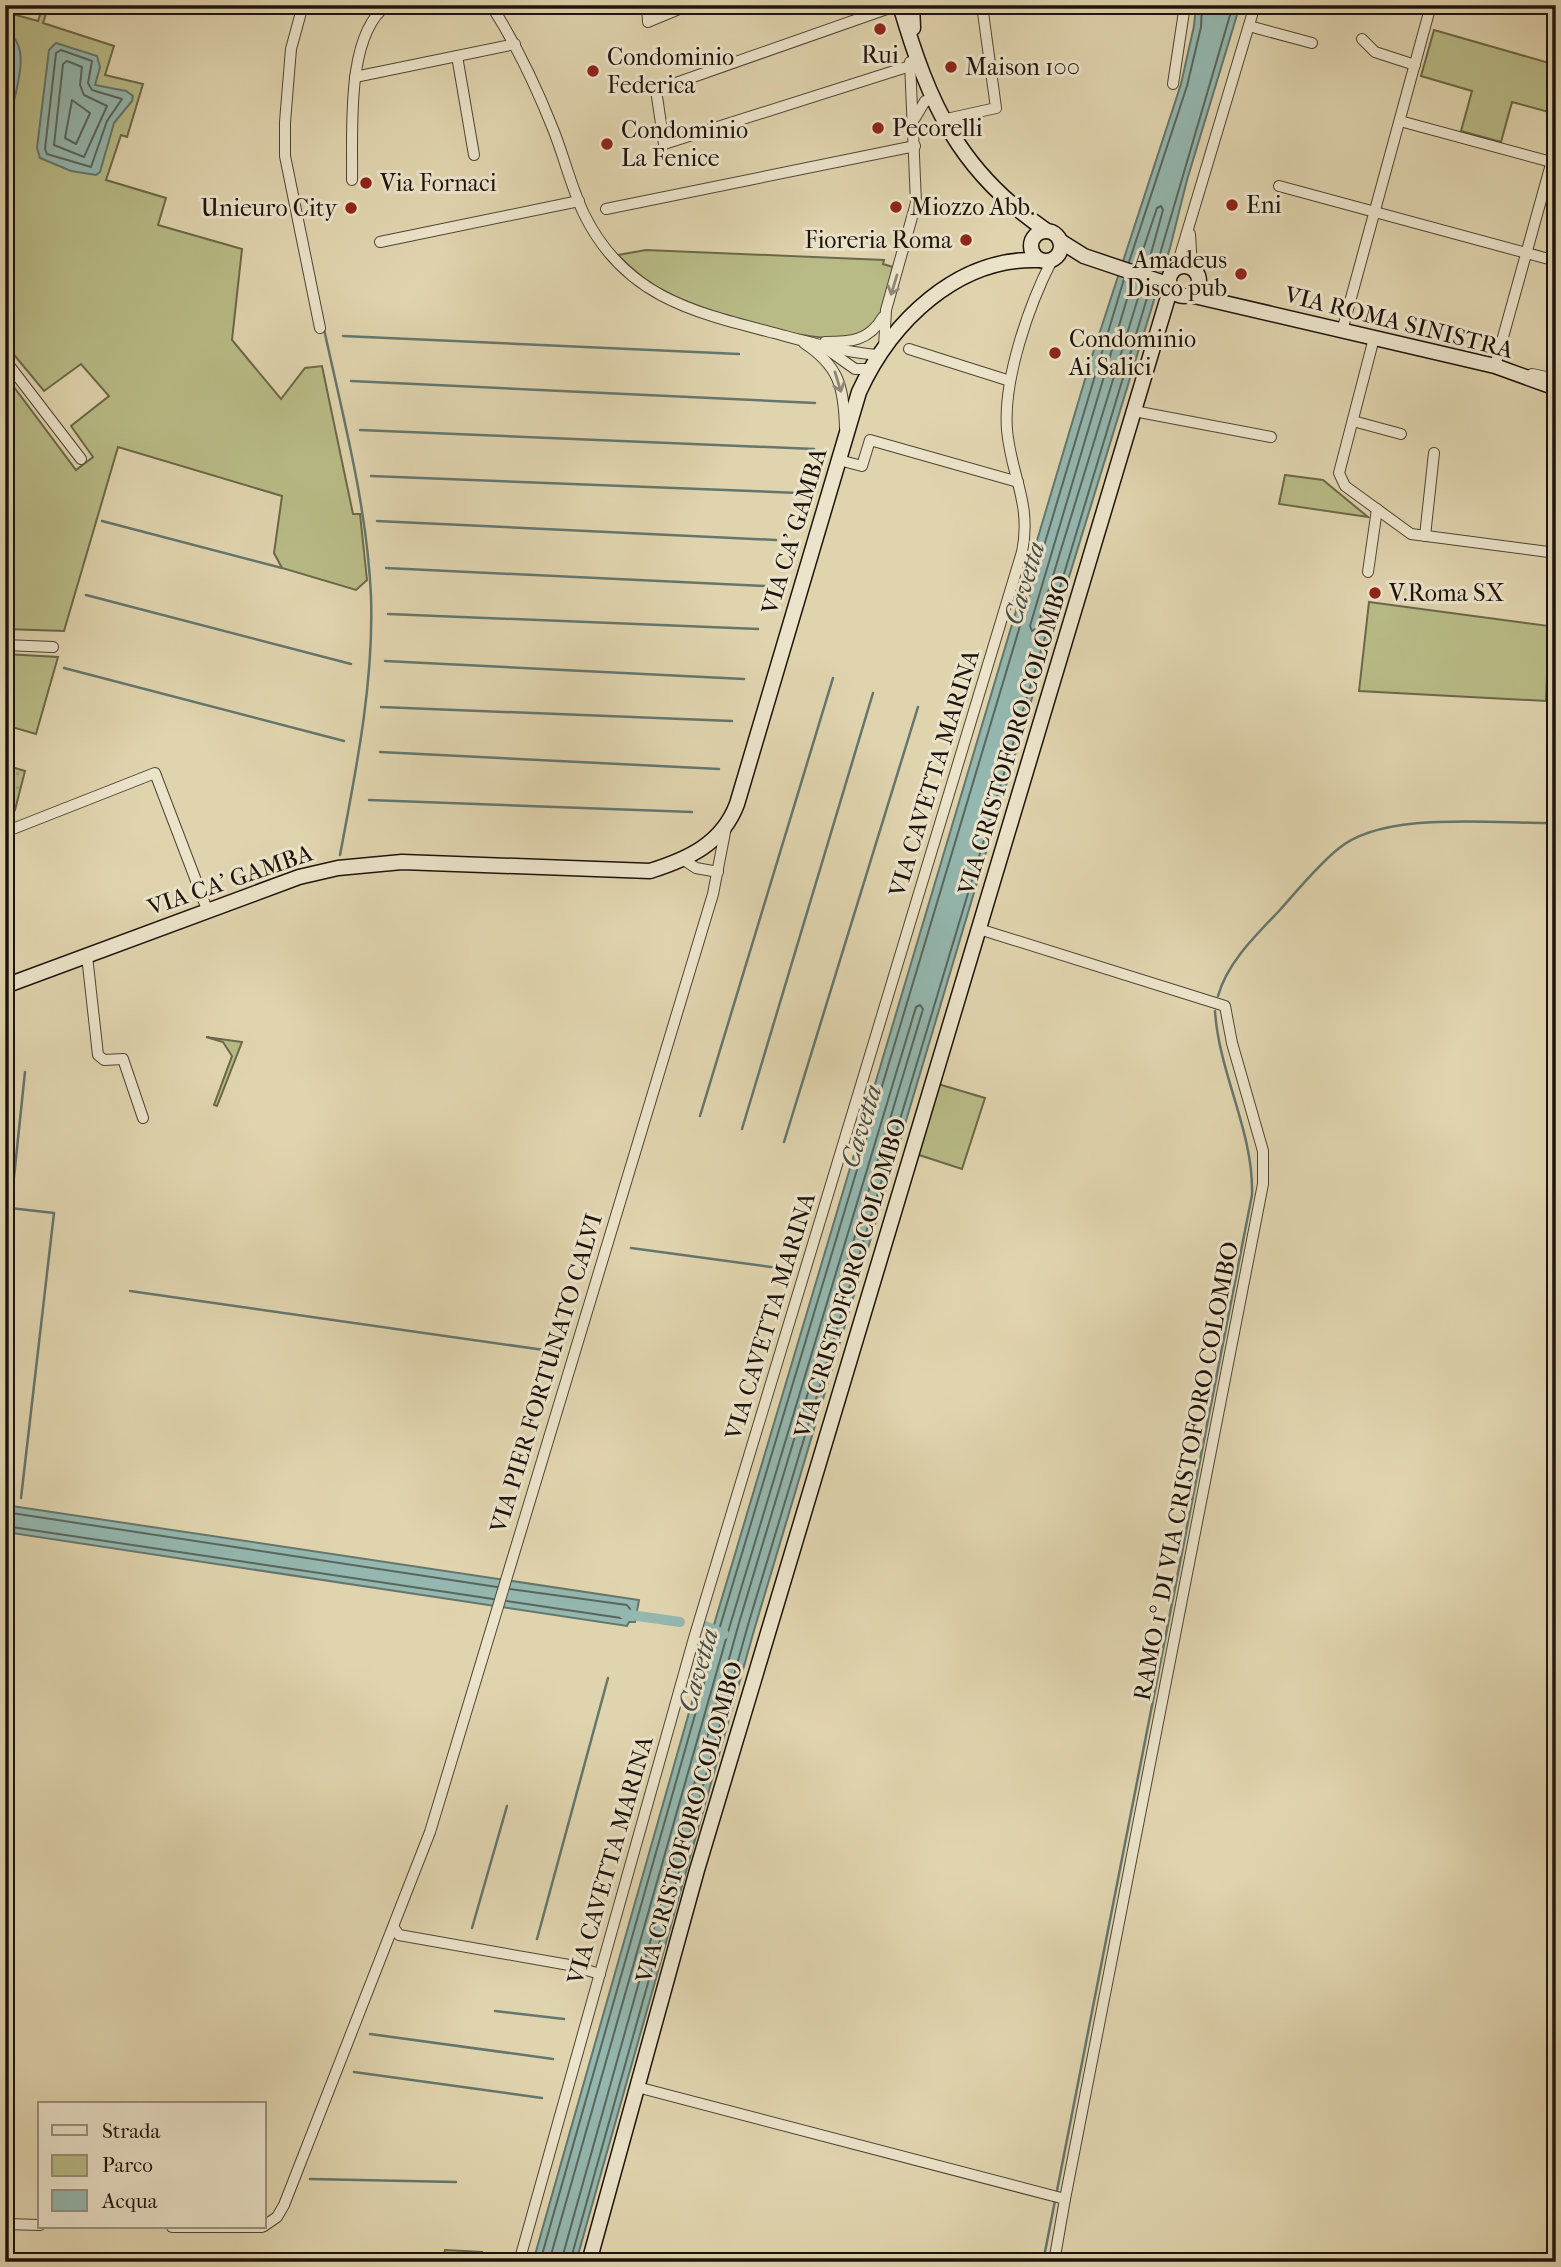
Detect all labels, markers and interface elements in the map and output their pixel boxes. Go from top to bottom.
marker: Rui [872,21,888,37]
place label: Rui [861,41,899,69]
place label: Condominio Federica [607,43,734,99]
place label: Maison 100 [965,53,1080,81]
marker: Maison 100 [943,59,959,75]
marker: Condominio Federica [585,63,601,79]
place label: Pecorelli [892,114,983,142]
place label: Condominio La Fenice [621,116,748,172]
marker: Pecorelli [870,120,886,136]
marker: Condominio La Fenice [599,136,615,152]
place label: Via Fornaci [379,169,497,197]
marker: Via Fornaci [358,175,374,191]
place label: Eni [1246,191,1282,219]
place label: Miozzo Abb. [910,193,1035,221]
place label: Unieuro City [200,194,338,222]
marker: Eni [1224,197,1240,213]
marker: Miozzo Abb. [888,199,904,215]
marker: Unieuro City [343,200,359,216]
place label: Fioreria Roma [805,226,953,254]
marker: Fioreria Roma [958,232,974,248]
place label: Amadeus Disco pub [1126,246,1227,302]
marker: Amadeus Disco pub [1233,266,1249,282]
one-way arrow [887,274,899,296]
street label: VIA ROMA SINISTRA [1281,280,1517,364]
place label: Condominio Ai Salici [1068,325,1196,381]
marker: Condominio Ai Salici [1047,345,1063,361]
one-way arrow [832,370,845,392]
street label: VIA CA' GAMBA [755,444,833,619]
water label: Cavetta [997,538,1052,628]
street label: VIA CRISTOFORO COLOMBO [952,572,1076,899]
place label: V.Roma SX [1388,579,1504,607]
marker: V.Roma SX [1367,585,1383,601]
street label: VIA CAVETTA MARINA [883,646,985,901]
street label: VIA CA' GAMBA [143,839,317,922]
water label: Cavetta [834,1081,889,1171]
street label: VIA CRISTOFORO COLOMBO [788,1115,912,1442]
street label: VIA CAVETTA MARINA [719,1189,821,1444]
street label: VIA PIER FORTUNATO CALVI [484,1210,608,1537]
street label: RAMO 1° DI VIA CRISTOFORO COLOMBO [1128,1239,1244,1703]
water label: Cavetta [672,1625,725,1715]
street label: VIA CRISTOFORO COLOMBO [629,1658,748,1987]
street label: VIA CAVETTA MARINA [561,1732,659,1988]
legend [38,2102,266,2228]
text: Strada [102,2119,160,2143]
text: Parco [102,2153,153,2177]
text: Acqua [101,2189,158,2213]

